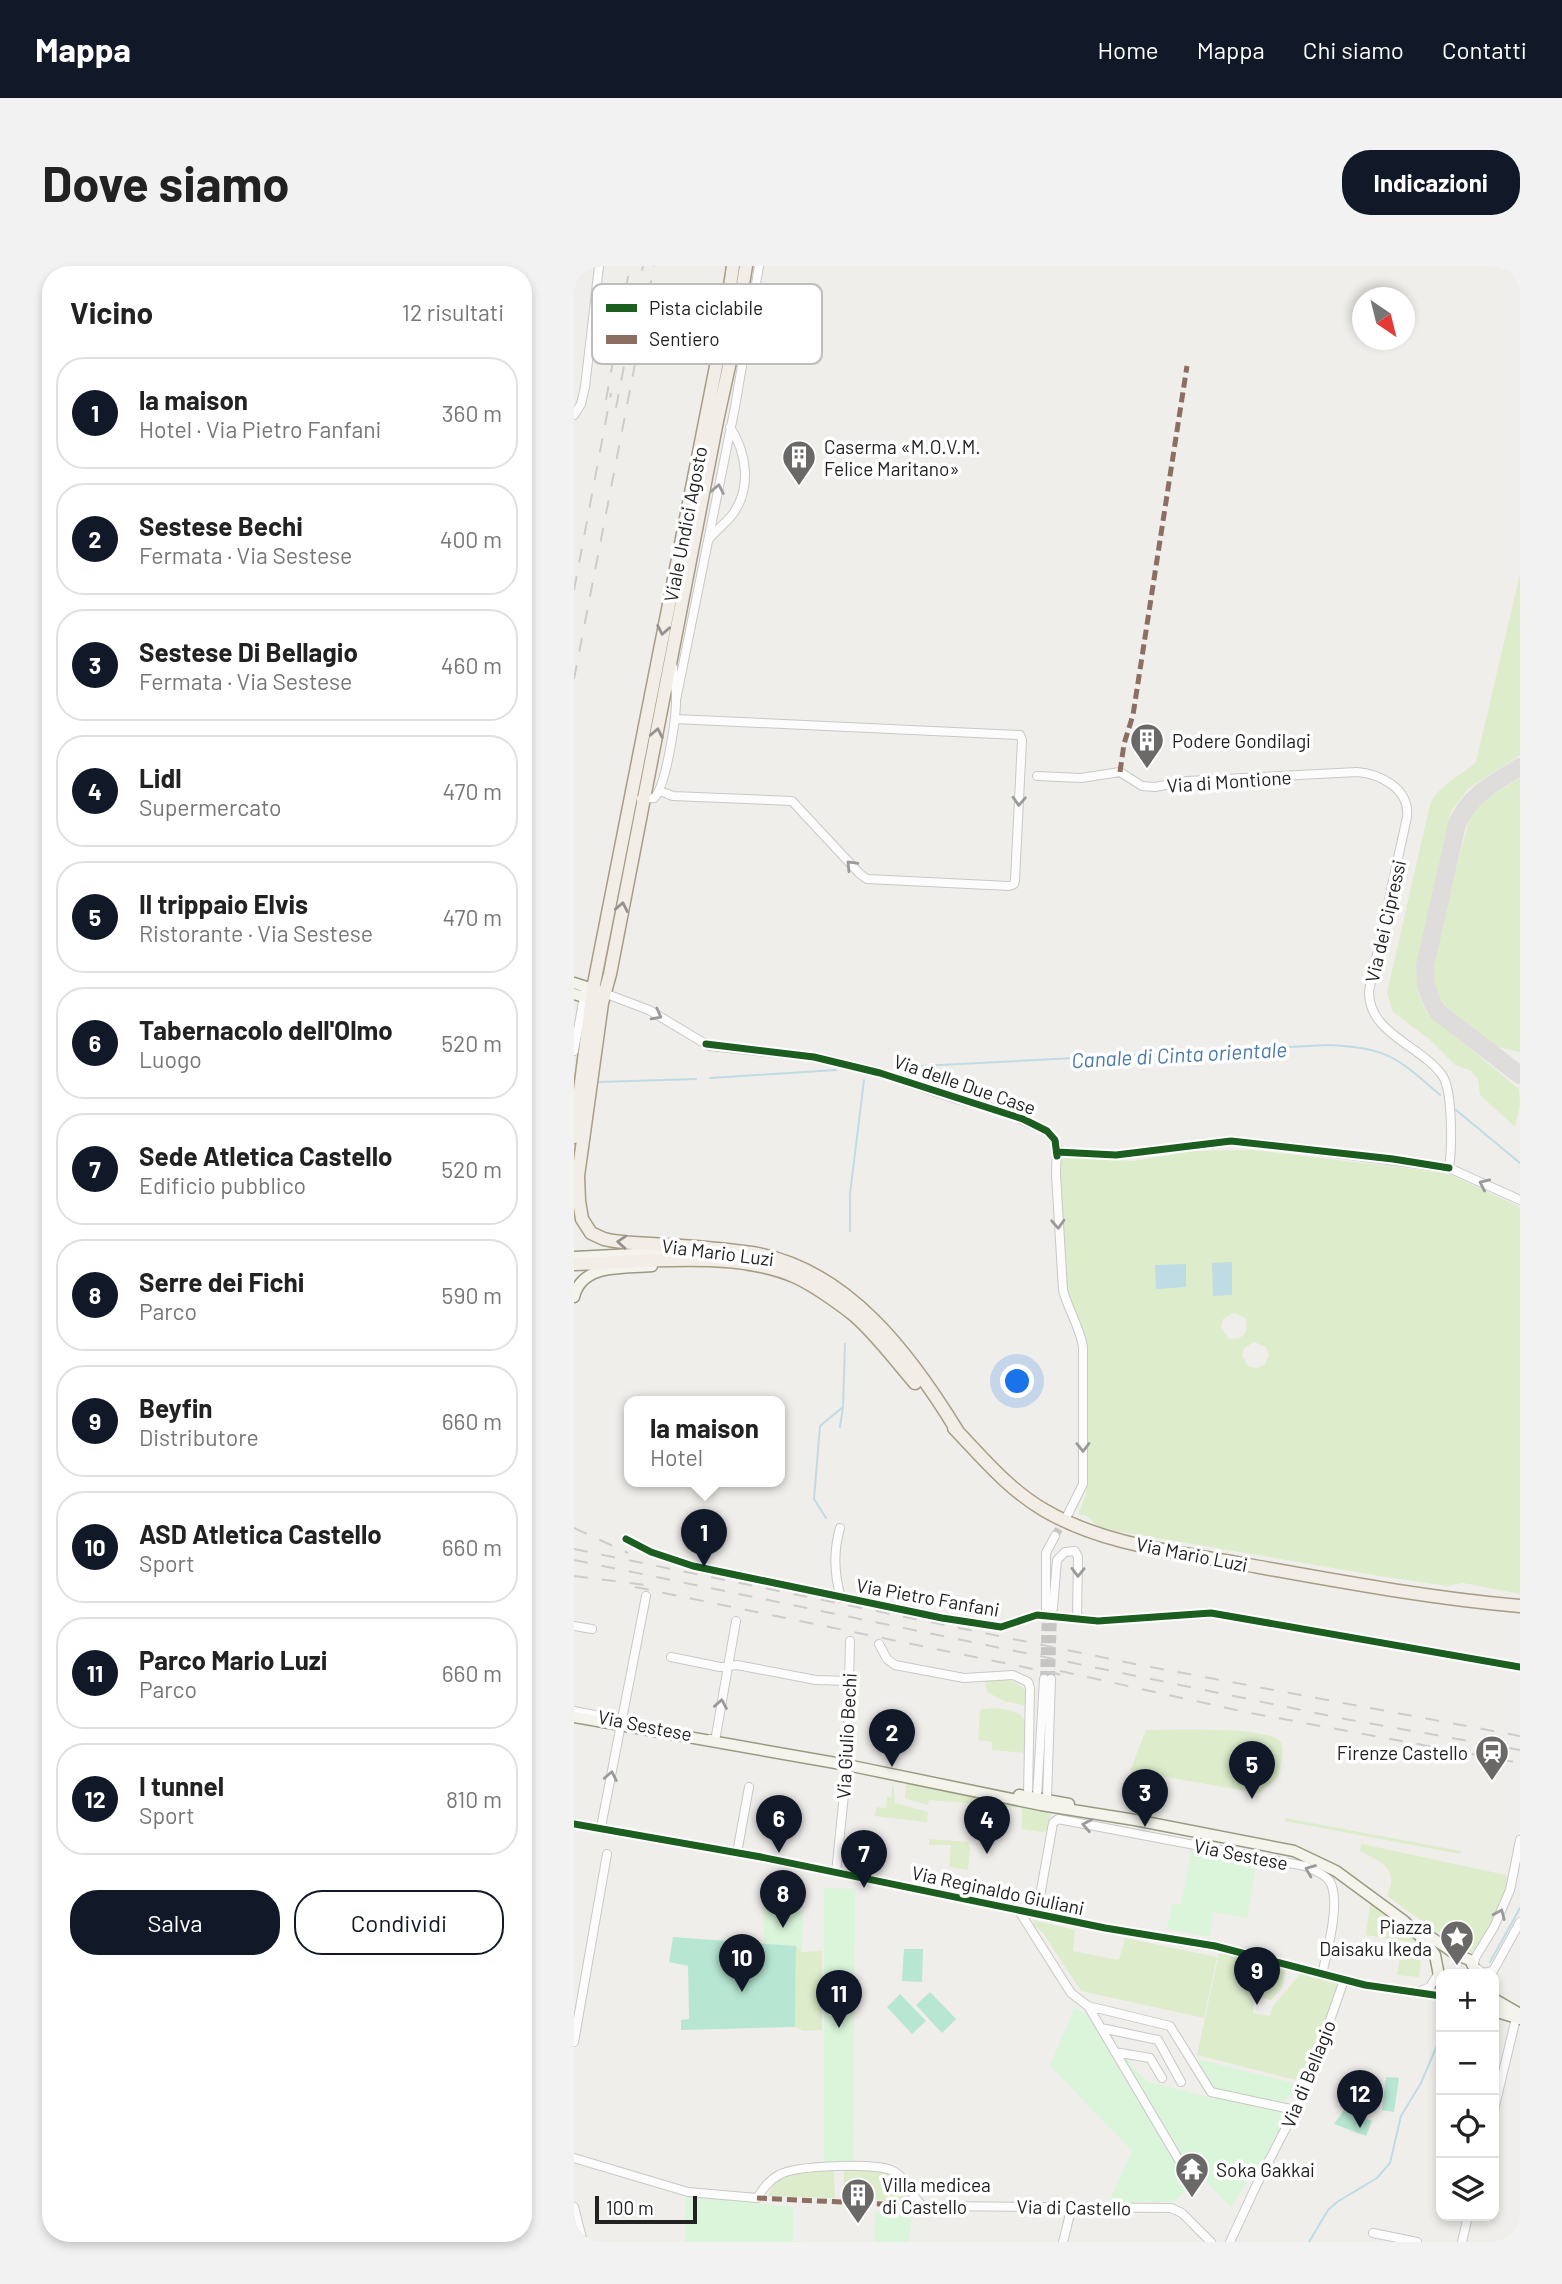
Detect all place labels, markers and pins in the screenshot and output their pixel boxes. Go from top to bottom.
place label: Caserma «M.O.V.M. Felice Maritano» [824,435,981,480]
building icon: Caserma «M.O.V.M. Felice Maritano» [780,438,818,487]
building icon: Podere Gondilagi [1128,721,1166,770]
place label: Podere Gondilagi [1172,729,1311,752]
pin: 1 [681,1509,727,1567]
pin: 2 [869,1709,915,1767]
station icon: Firenze Castello [1473,1733,1511,1782]
pin: 5 [1229,1741,1275,1799]
place label: Firenze Castello [1337,1741,1468,1764]
pin: 3 [1122,1769,1168,1827]
pin: 6 [756,1795,802,1853]
pin: 4 [964,1796,1010,1854]
pin: 7 [841,1830,887,1888]
pin: 8 [760,1870,806,1928]
place label: Piazza Daisaku Ikeda [1319,1915,1432,1960]
place icon: Piazza Daisaku Ikeda [1438,1918,1476,1967]
pin: 10 [719,1934,765,1992]
pin: 9 [1234,1947,1280,2005]
pin: 11 [816,1970,862,2028]
pin: 12 [1337,2070,1383,2128]
temple icon: Soka Gakkai [1173,2150,1211,2199]
place label: Soka Gakkai [1216,2158,1315,2181]
place label: Villa medicea di Castello [882,2173,991,2218]
building icon: Villa medicea di Castello [839,2176,877,2225]

